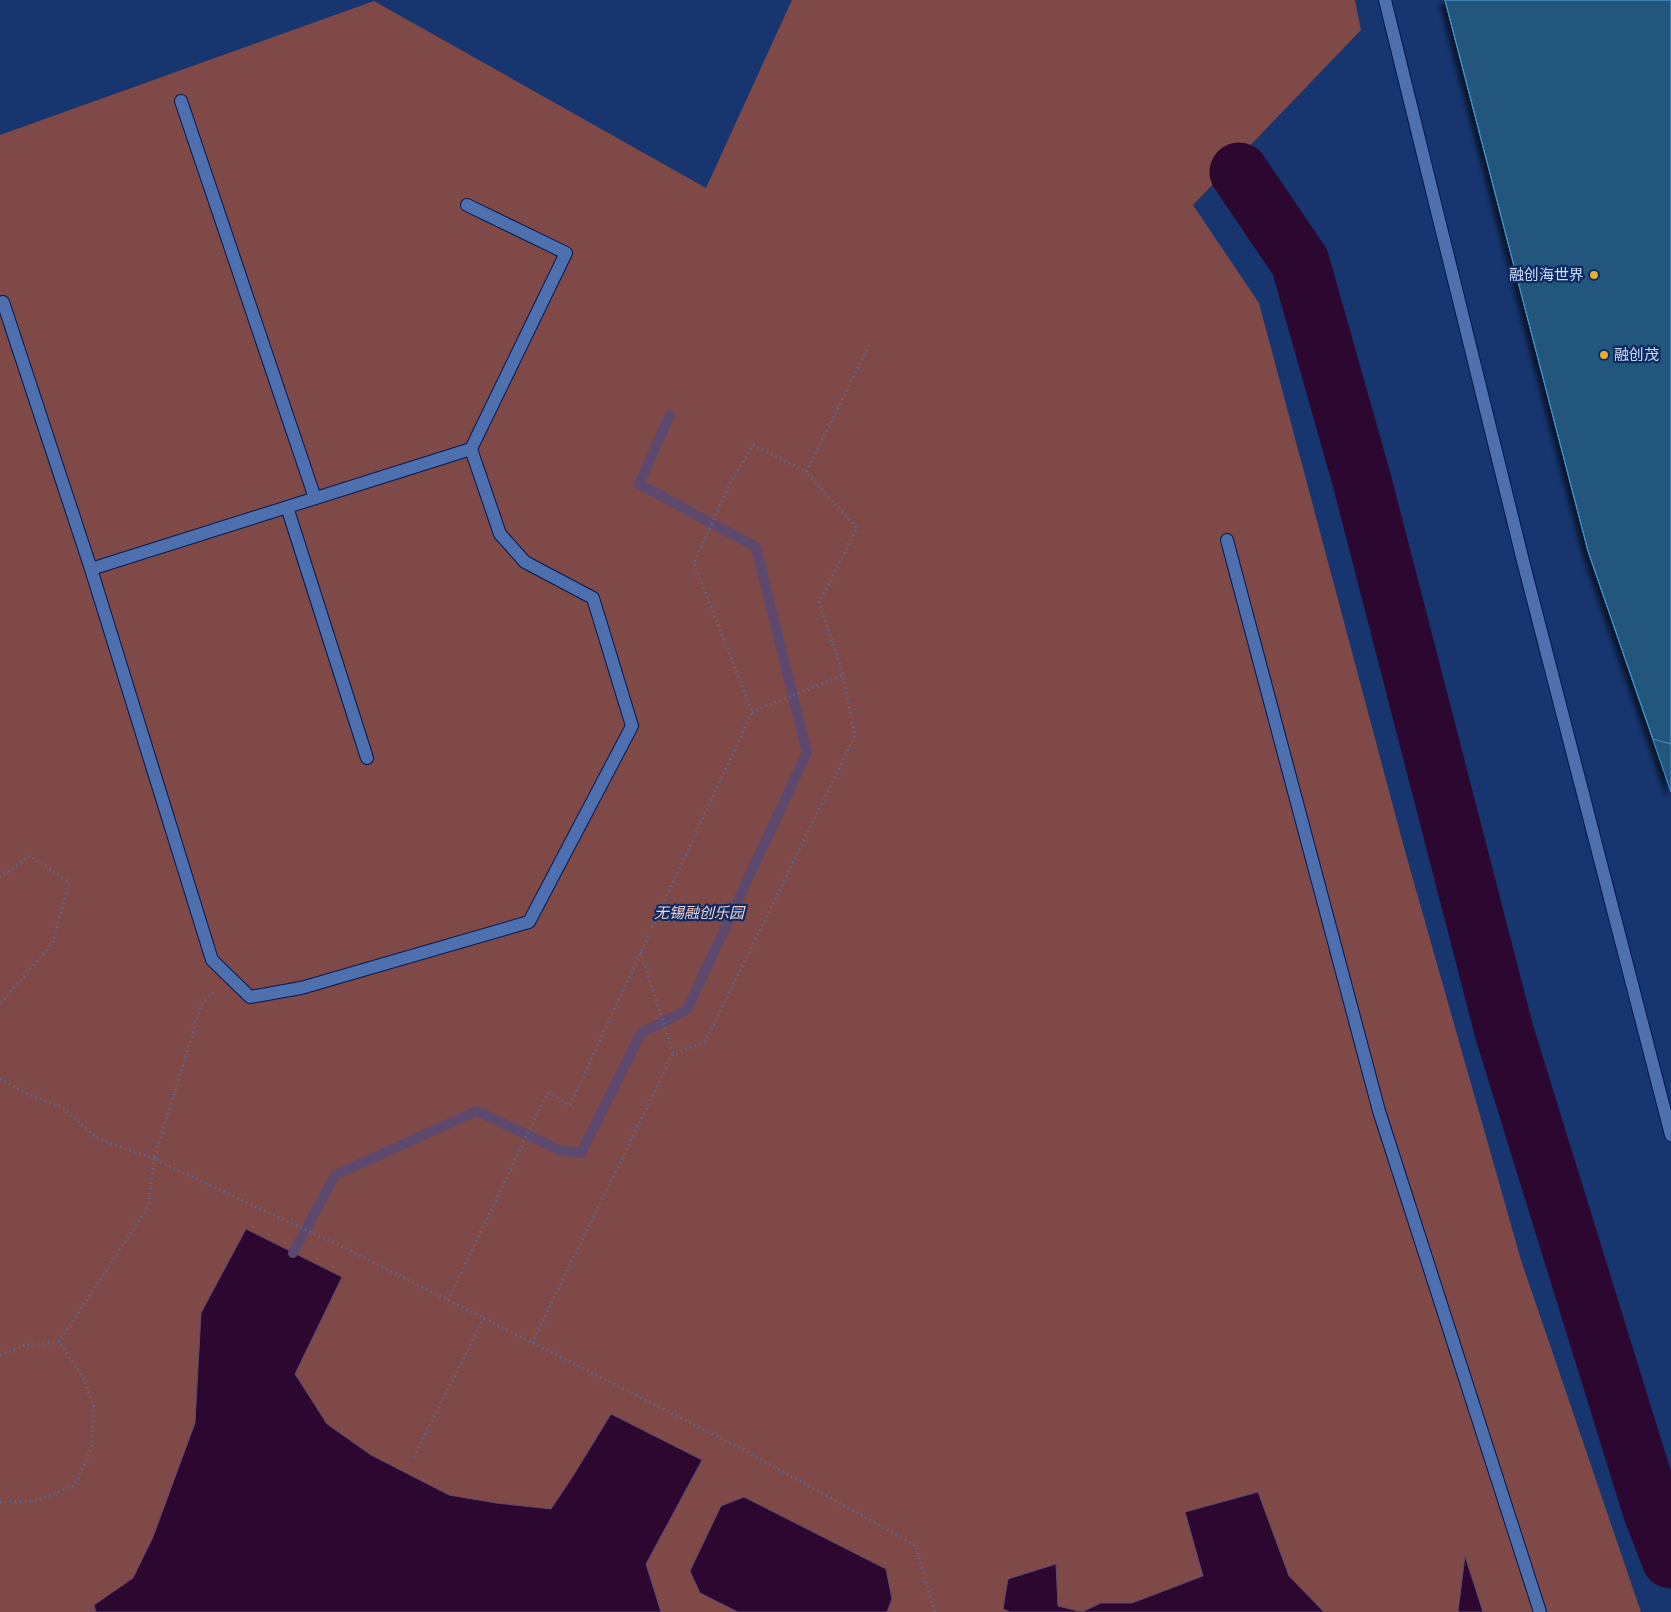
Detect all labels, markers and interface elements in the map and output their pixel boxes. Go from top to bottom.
place label: 融创海世界 [1509,264,1584,285]
marker: 融创海世界 [1588,269,1600,281]
place label: 融创茂 [1614,344,1659,365]
marker: 融创茂 [1598,349,1610,361]
park label: 无锡融创乐园 [654,902,746,923]

